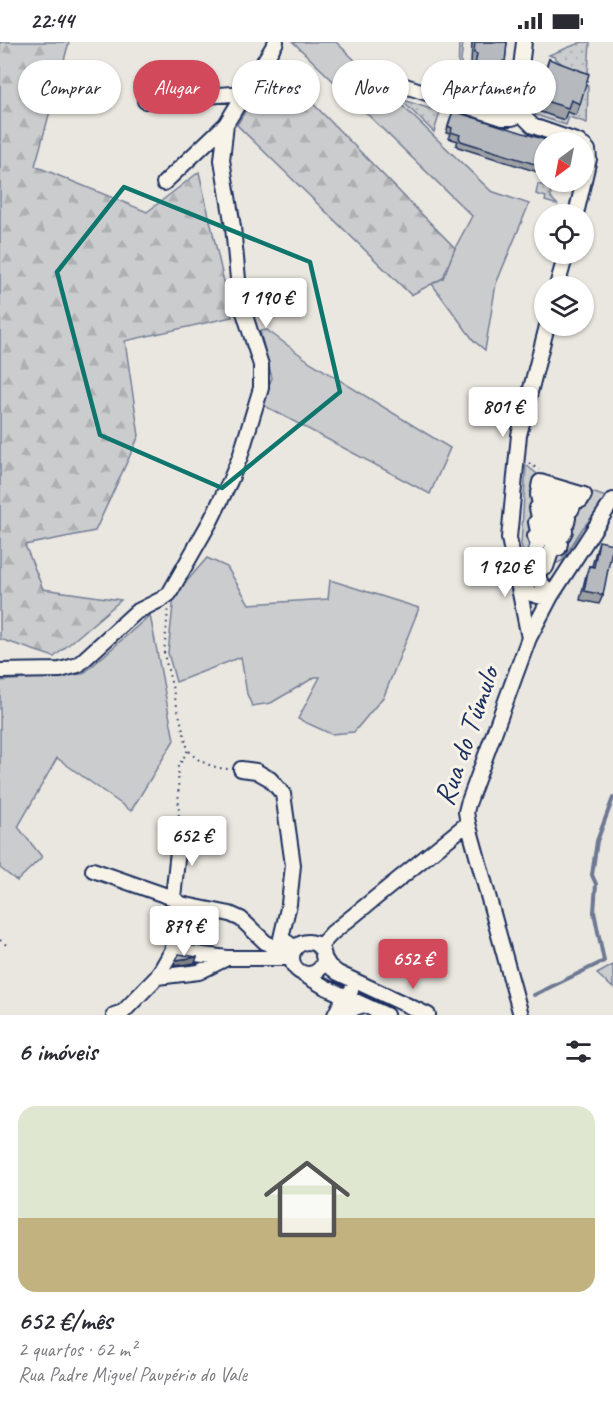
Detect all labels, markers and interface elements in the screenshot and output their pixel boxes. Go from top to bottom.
text: 22:44 [30,7,74,35]
chip: Comprar [18,60,121,114]
chip: Alugar [133,60,220,114]
chip: Filtros [232,60,320,114]
chip: Novo [332,60,409,114]
chip: Apartamento [421,60,556,114]
north arrow [534,132,594,192]
map controls [534,132,594,336]
button: locate [534,204,594,264]
button: layers [534,276,594,336]
pin: 1 190 € [211,278,321,329]
text: 1 190 € [239,285,293,310]
pin: 801 € [461,387,545,438]
text: 801 € [483,394,523,419]
pin: 1 920 € [450,547,560,598]
text: 1 920 € [478,554,532,579]
street label: Rua do Túmulo [425,659,508,810]
pin: 652 € [150,816,234,867]
text: 652 € [172,823,212,848]
pin: 879 € [142,906,226,957]
text: 879 € [164,913,204,938]
pin: 652 € [371,939,455,990]
text: 652 € [393,946,433,971]
text: 6 imóveis [18,1035,97,1068]
icon: filters [562,1035,595,1068]
icon: home [253,1145,361,1253]
text: 652 €/mês [18,1304,112,1337]
text: 2 quartos · 62 m² [18,1337,136,1362]
text: Rua Padre Miguel Paupério do Vale [18,1362,247,1387]

